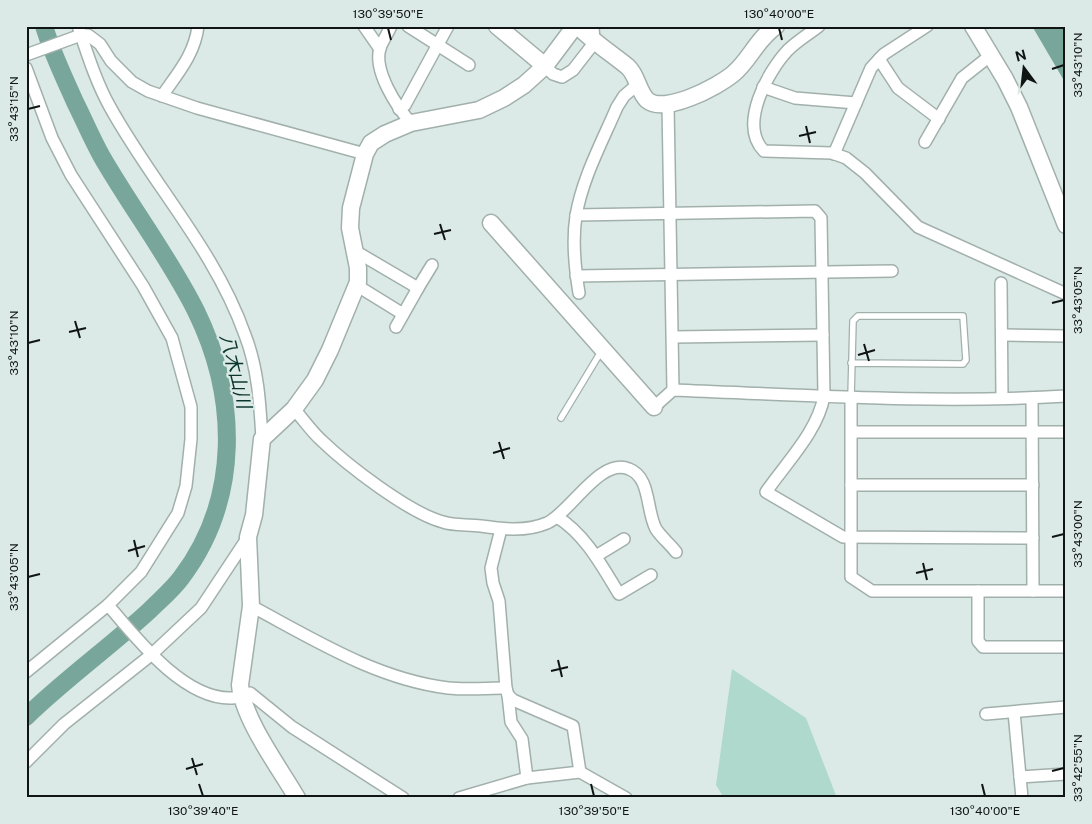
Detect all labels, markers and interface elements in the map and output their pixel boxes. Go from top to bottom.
text: 130°39'50"E [353,7,423,21]
text: 130°40'00"E [744,7,814,21]
text: 33°43'10"N [1071,32,1085,98]
north arrow [1000,42,1050,92]
text: N [1013,46,1028,65]
text: 33°43'15"N [7,76,21,142]
text: 33°43'05"N [1071,266,1085,334]
text: 33°43'10"N [7,310,21,376]
water label: 八木山川 [216,331,256,412]
text: 33°43'00"N [1071,500,1085,568]
text: 33°43'05"N [7,543,21,611]
text: 33°42'55"N [1071,734,1085,802]
text: 130°39'40"E [168,804,238,818]
text: 130°39'50"E [559,804,629,818]
text: 130°40'00"E [950,804,1020,818]

